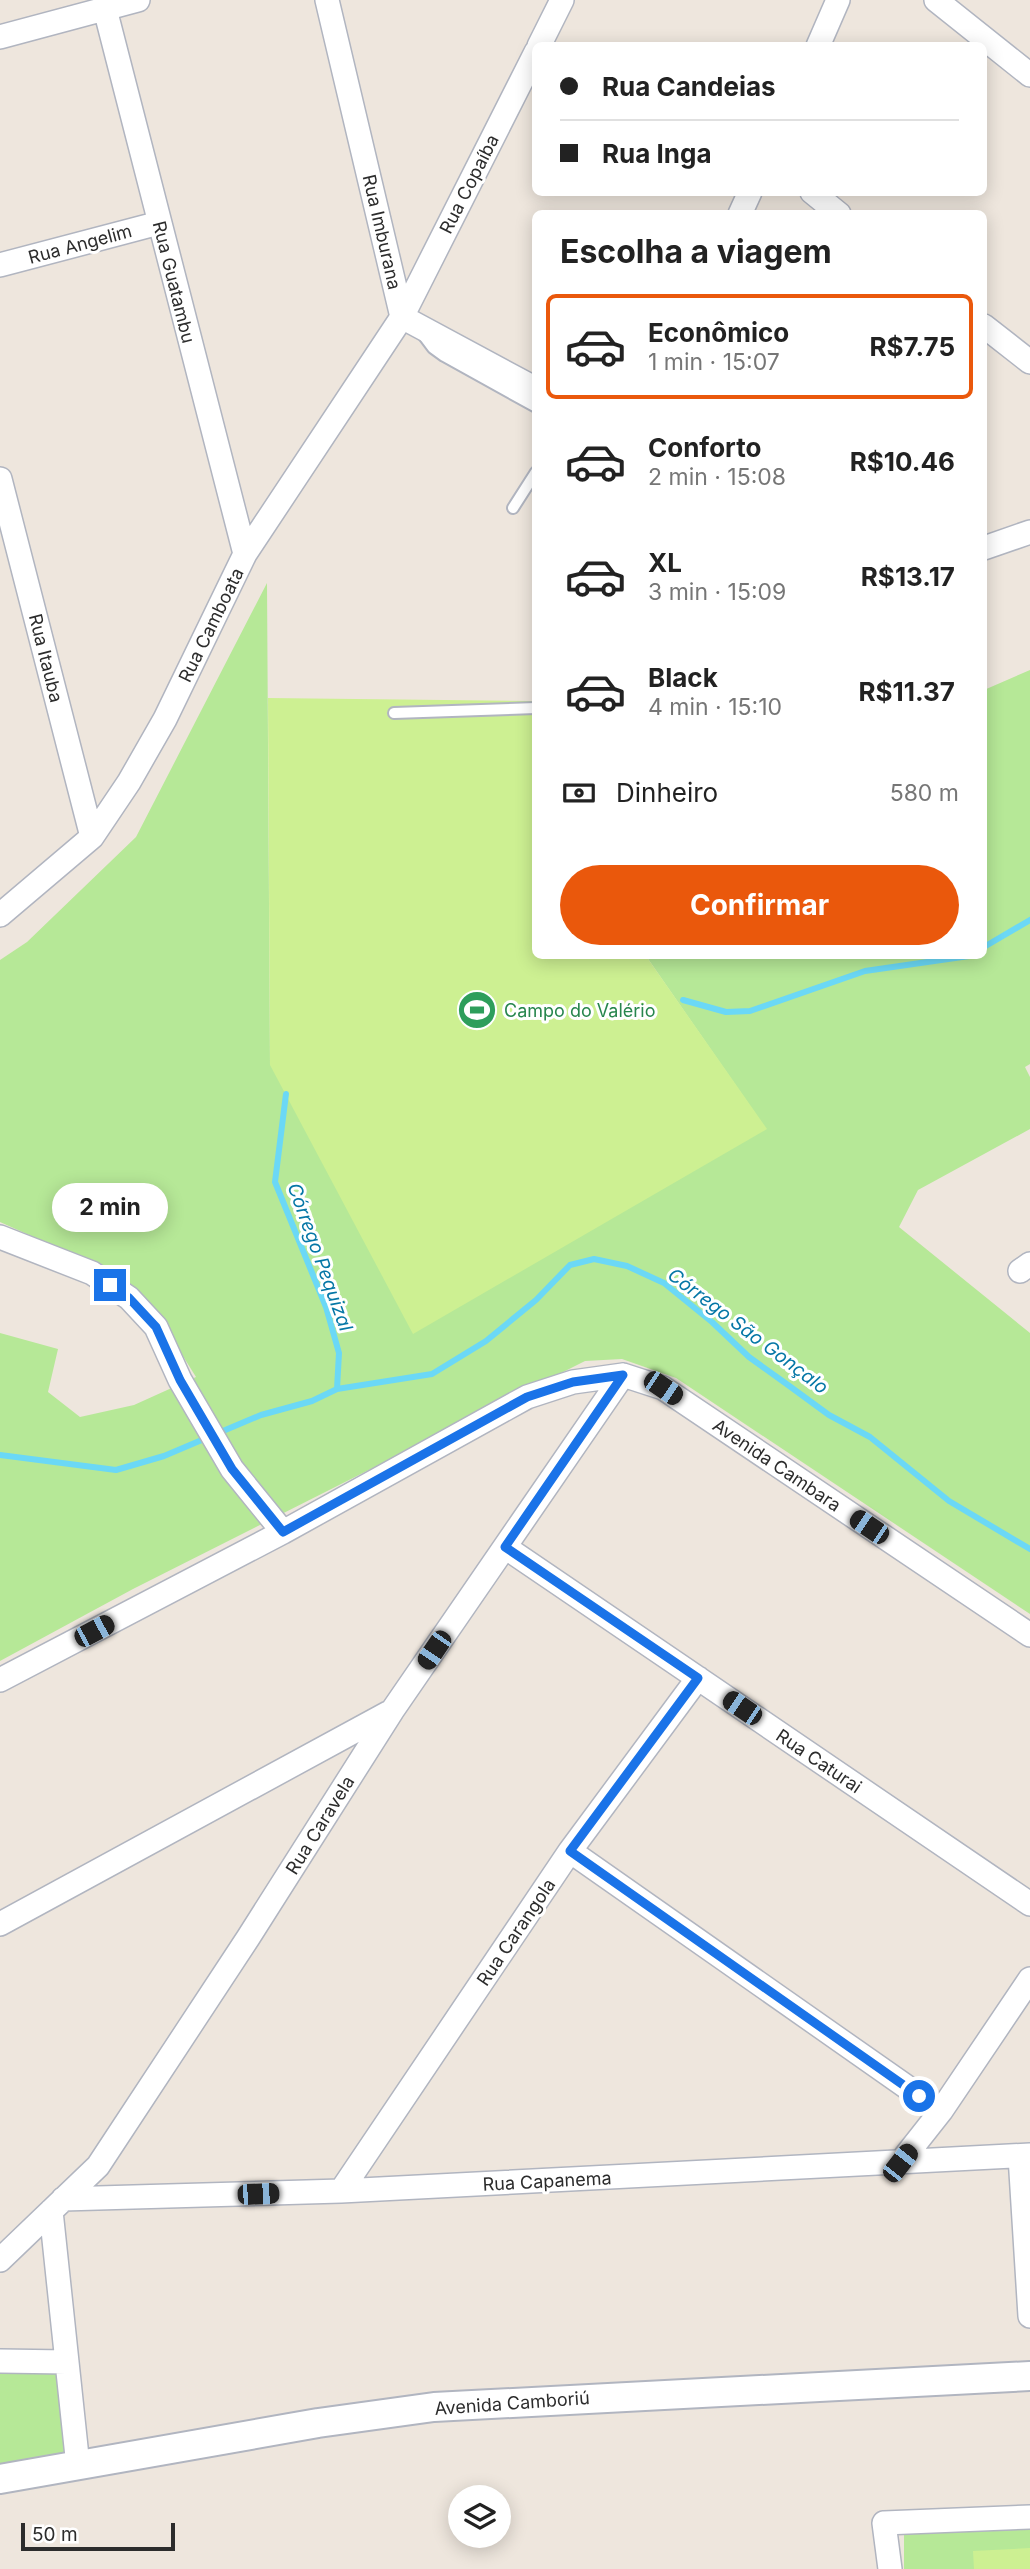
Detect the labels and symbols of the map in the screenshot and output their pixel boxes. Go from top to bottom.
street label: Rua Copaíba [435,131,503,237]
street label: Rua Imburana [359,172,405,292]
street label: Rua Guatambu [149,219,199,345]
street label: Rua Angelim [26,220,134,268]
street label: Rua Camboata [174,564,248,686]
street label: Rua Itauba [25,612,67,704]
sports icon: Campo do Valério [456,989,498,1031]
place label: Campo do Valério [504,1000,655,1021]
water label: Córrego Pequizal [283,1180,358,1335]
callout: 2 min [52,1184,168,1232]
water label: Córrego São Gonçalo [663,1263,833,1399]
route end [94,1269,126,1301]
car [640,1368,687,1408]
street label: Avenida Cambara [709,1414,845,1516]
car [846,1507,893,1547]
car [71,1612,118,1650]
car [414,1627,455,1673]
car [719,1688,766,1728]
street label: Rua Caturai [772,1725,866,1797]
street label: Rua Caravela [281,1772,359,1878]
street label: Rua Carangola [472,1875,560,1989]
route start [903,2080,935,2112]
car [879,2140,922,2186]
street label: Rua Capanema [482,2167,612,2195]
car [237,2183,280,2205]
street label: Avenida Camboriú [434,2387,590,2419]
scale bar [21,2520,175,2552]

